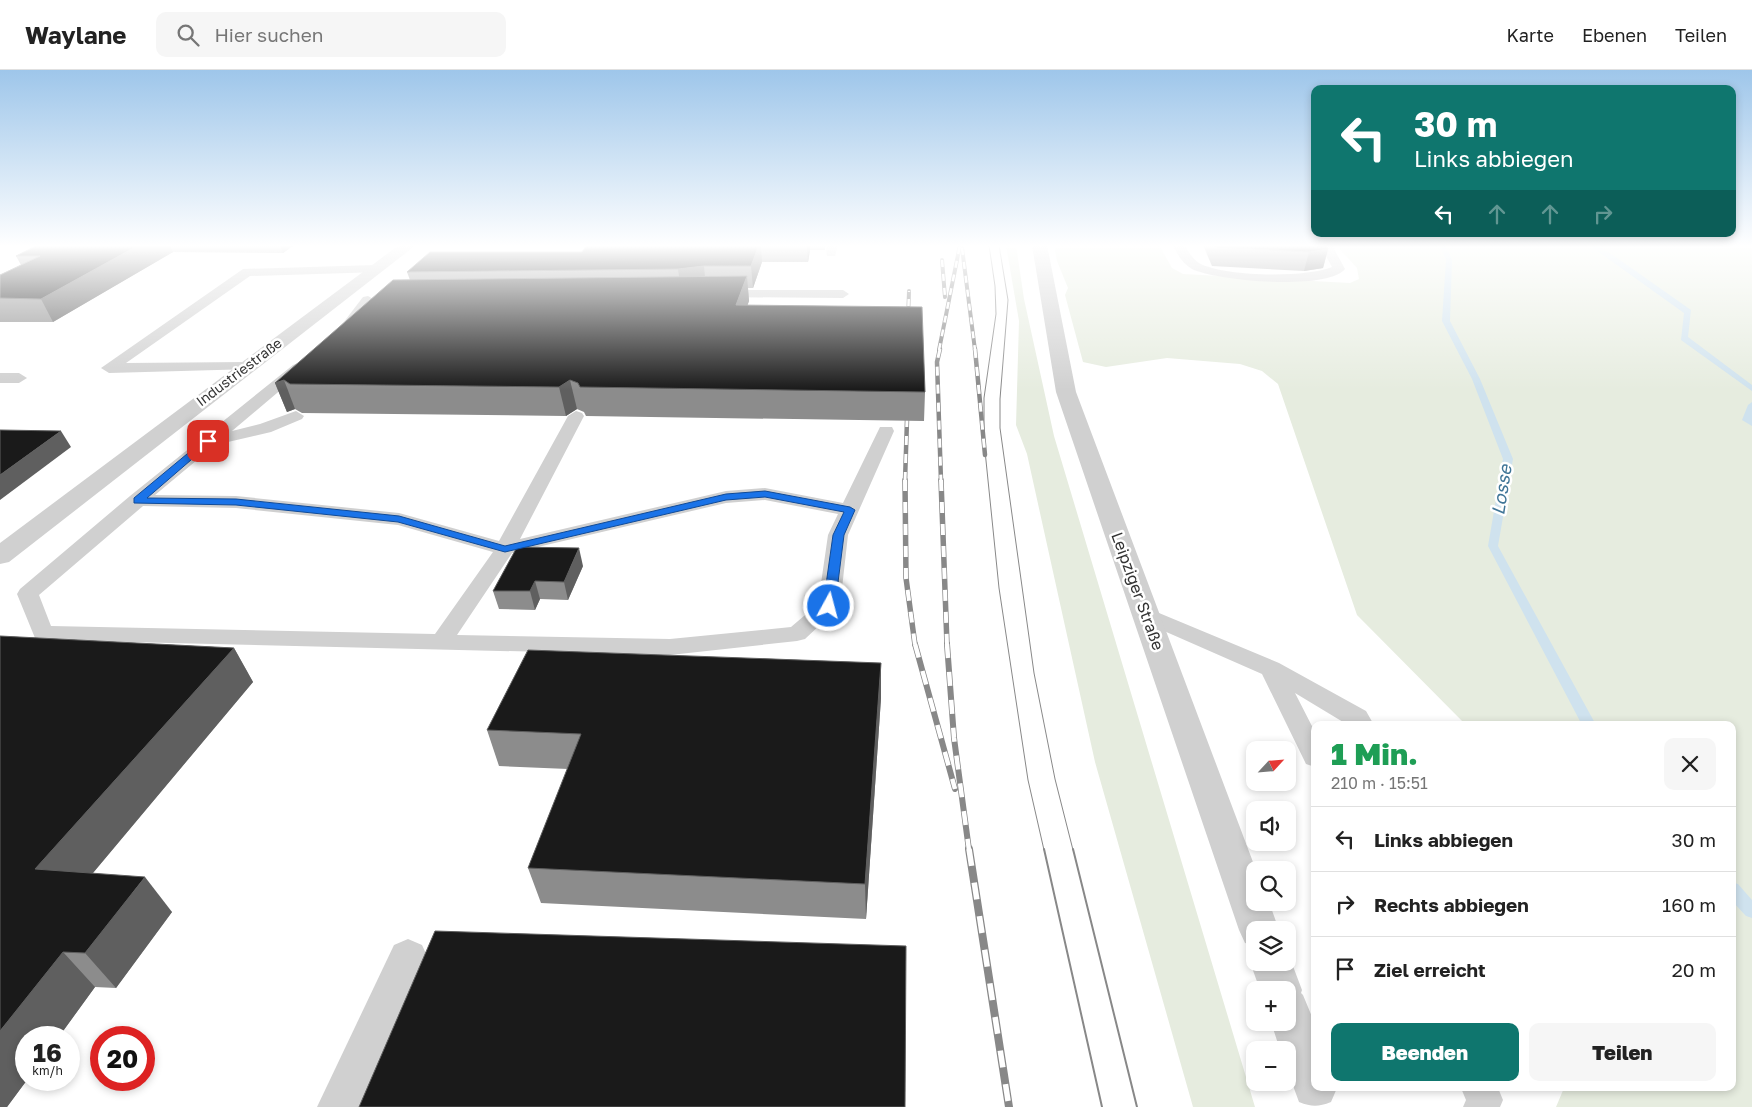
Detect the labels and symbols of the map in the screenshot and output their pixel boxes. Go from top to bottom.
street label: Industriestraße [192,334,285,409]
pin [187,420,229,462]
water label: Losse [1486,462,1516,516]
street label: Leipziger Straße [1107,529,1169,653]
position arrow [802,579,854,631]
north arrow [1246,741,1296,791]
speed limit sign: 20 [90,1026,155,1091]

